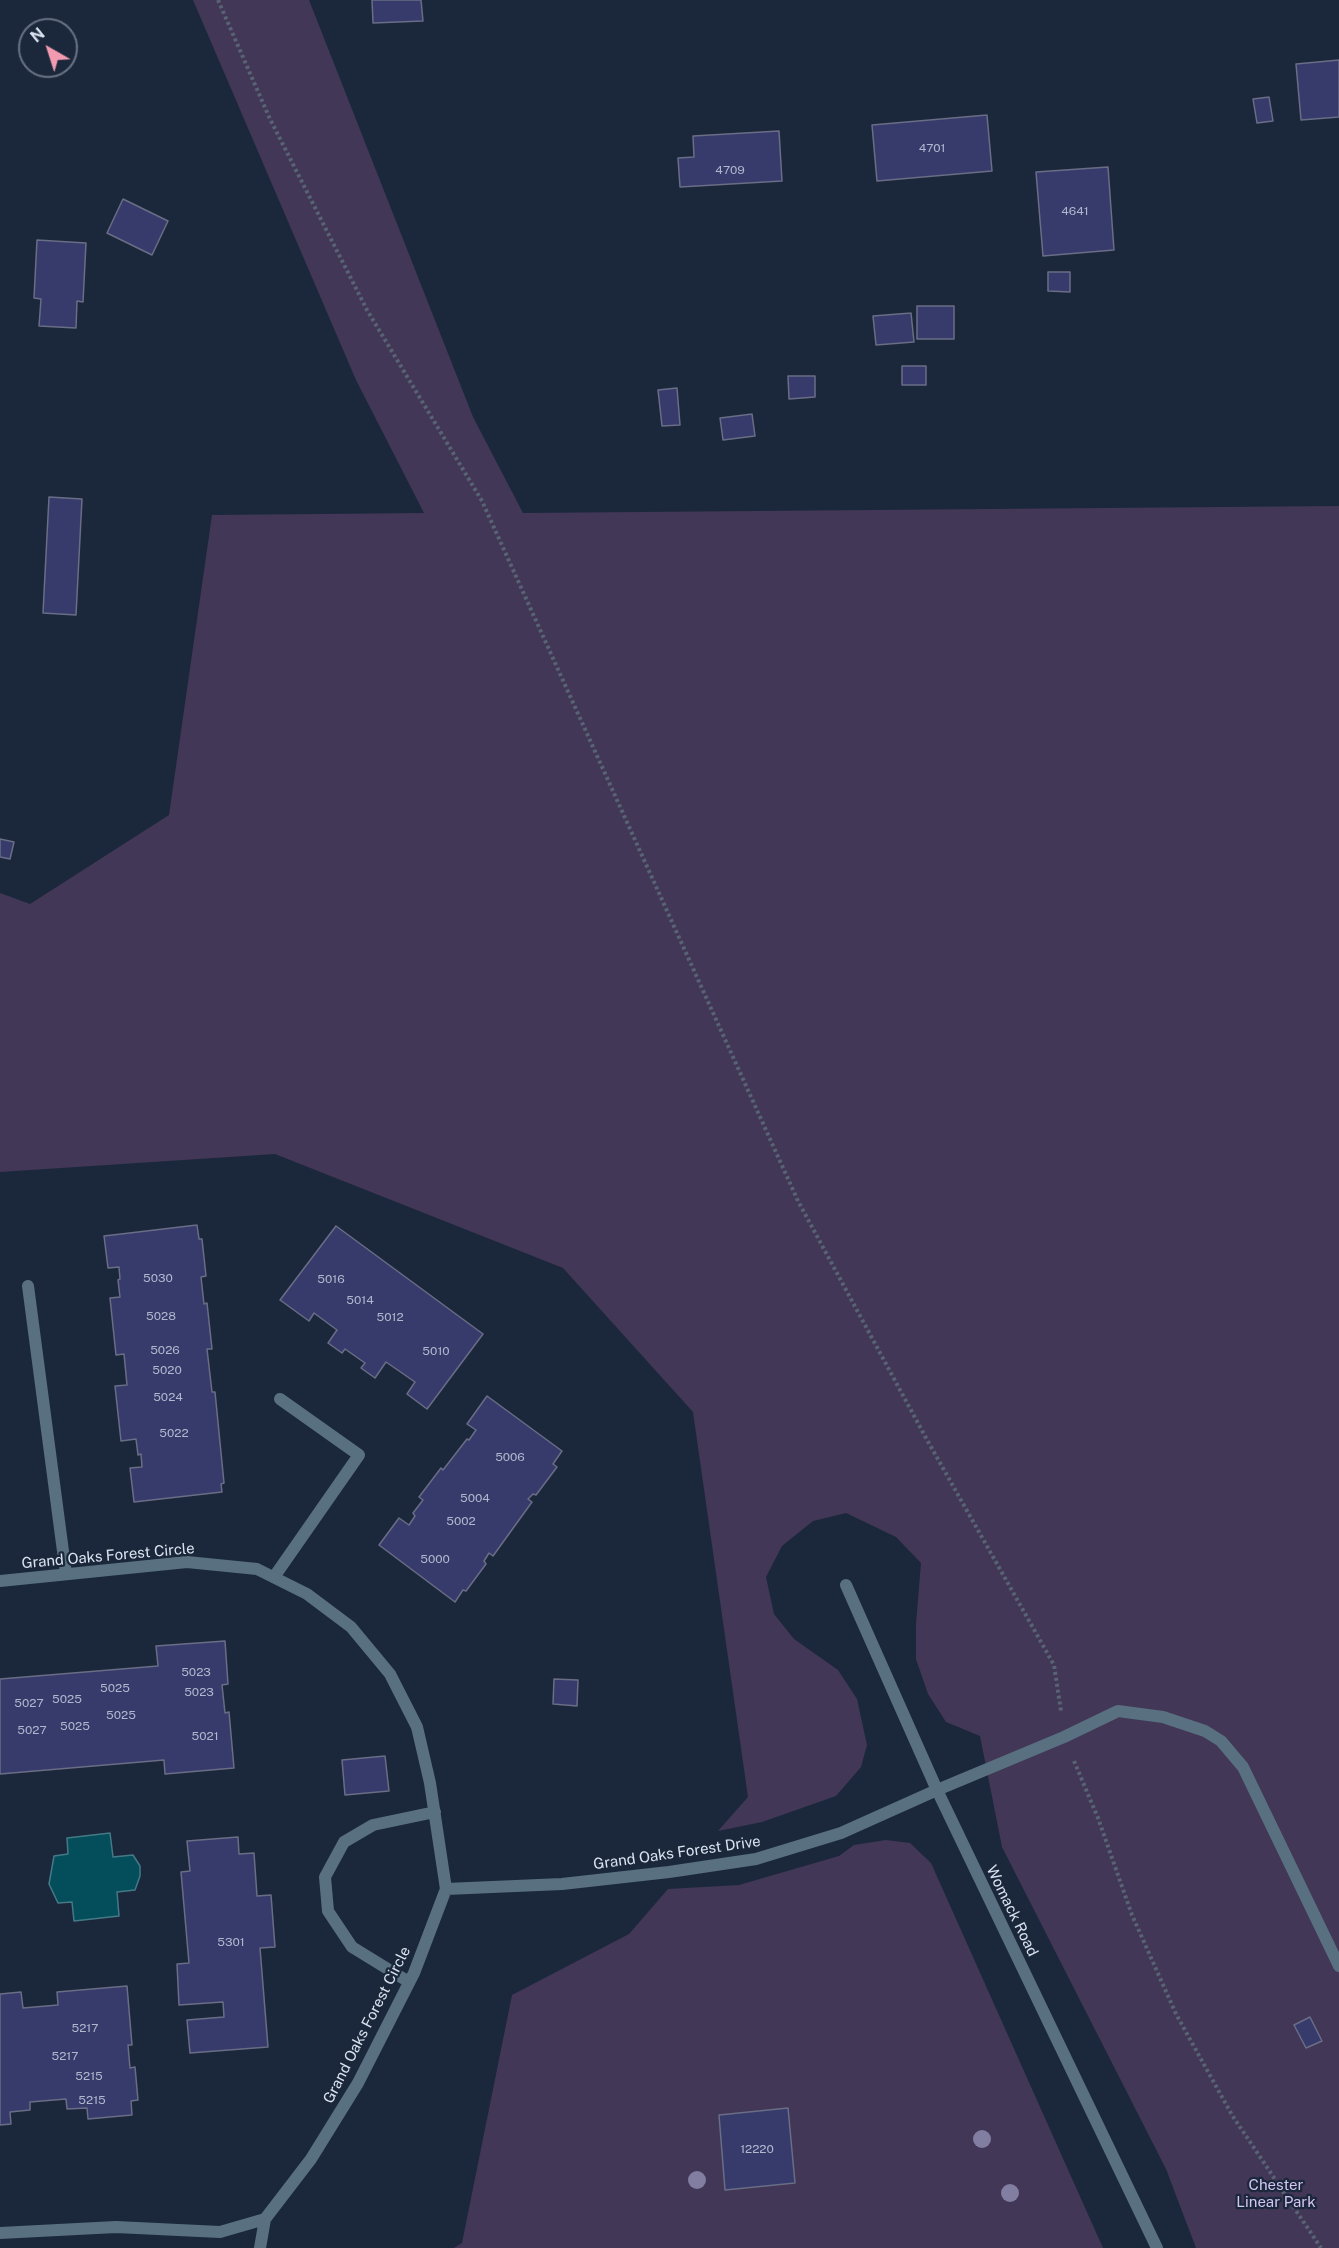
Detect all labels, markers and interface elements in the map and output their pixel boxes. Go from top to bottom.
north arrow [18,18,78,78]
text: N [27,24,48,47]
house number: 4701 [919,141,945,155]
house number: 4709 [715,163,745,177]
house number: 4641 [1061,204,1089,218]
house number: 5030 [143,1271,173,1285]
house number: 5016 [317,1272,345,1286]
house number: 5014 [346,1293,374,1307]
house number: 5028 [146,1309,176,1323]
house number: 5012 [376,1310,404,1324]
house number: 5026 [150,1343,180,1357]
house number: 5010 [422,1344,450,1358]
house number: 5020 [152,1363,182,1377]
house number: 5024 [153,1390,183,1404]
house number: 5022 [159,1426,189,1440]
house number: 5006 [495,1450,525,1464]
house number: 5004 [460,1491,490,1505]
house number: 5002 [446,1514,476,1528]
street label: Grand Oaks Forest Circle [21,1539,195,1573]
house number: 5000 [420,1552,450,1566]
house number: 5023 [181,1665,211,1679]
house number: 5025 [100,1681,130,1695]
house number: 5023 [184,1685,214,1699]
house number: 5025 [52,1692,82,1706]
house number: 5027 [14,1696,44,1710]
house number: 5025 [106,1708,136,1722]
house number: 5025 [60,1719,90,1733]
house number: 5027 [17,1723,47,1737]
house number: 5021 [191,1729,219,1743]
street label: Grand Oaks Forest Drive [592,1832,762,1874]
street label: Womack Road [982,1863,1042,1959]
house number: 5301 [217,1935,245,1949]
street label: Grand Oaks Forest Circle [320,1944,414,2106]
house number: 5217 [72,2021,98,2035]
house number: 5217 [52,2049,78,2063]
house number: 5215 [75,2069,103,2083]
house number: 5215 [78,2093,106,2107]
house number: 12220 [740,2142,774,2156]
park label: Chester Linear Park [1236,2176,1316,2211]

